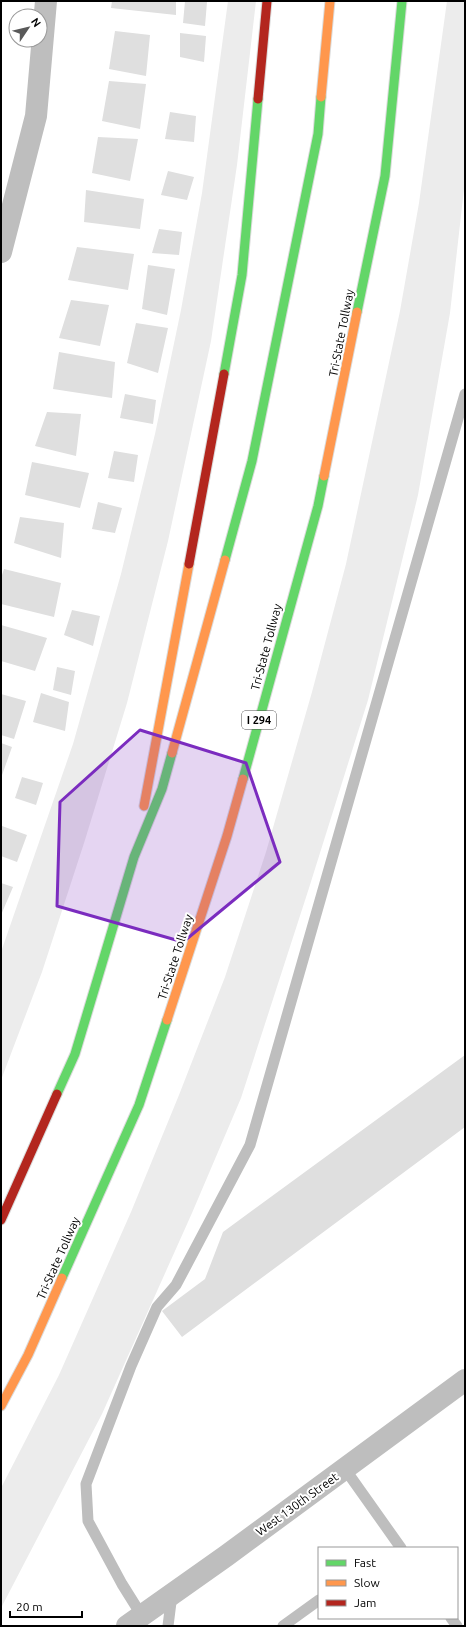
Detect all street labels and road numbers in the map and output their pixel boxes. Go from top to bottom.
street label: Tri-State Tollway [326,288,356,378]
street label: Tri-State Tollway [248,602,284,692]
road number: I 294 [242,711,276,729]
street label: Tri-State Tollway [155,912,195,1001]
street label: Tri-State Tollway [34,1214,82,1301]
street label: West 130th Street [253,1470,341,1538]

